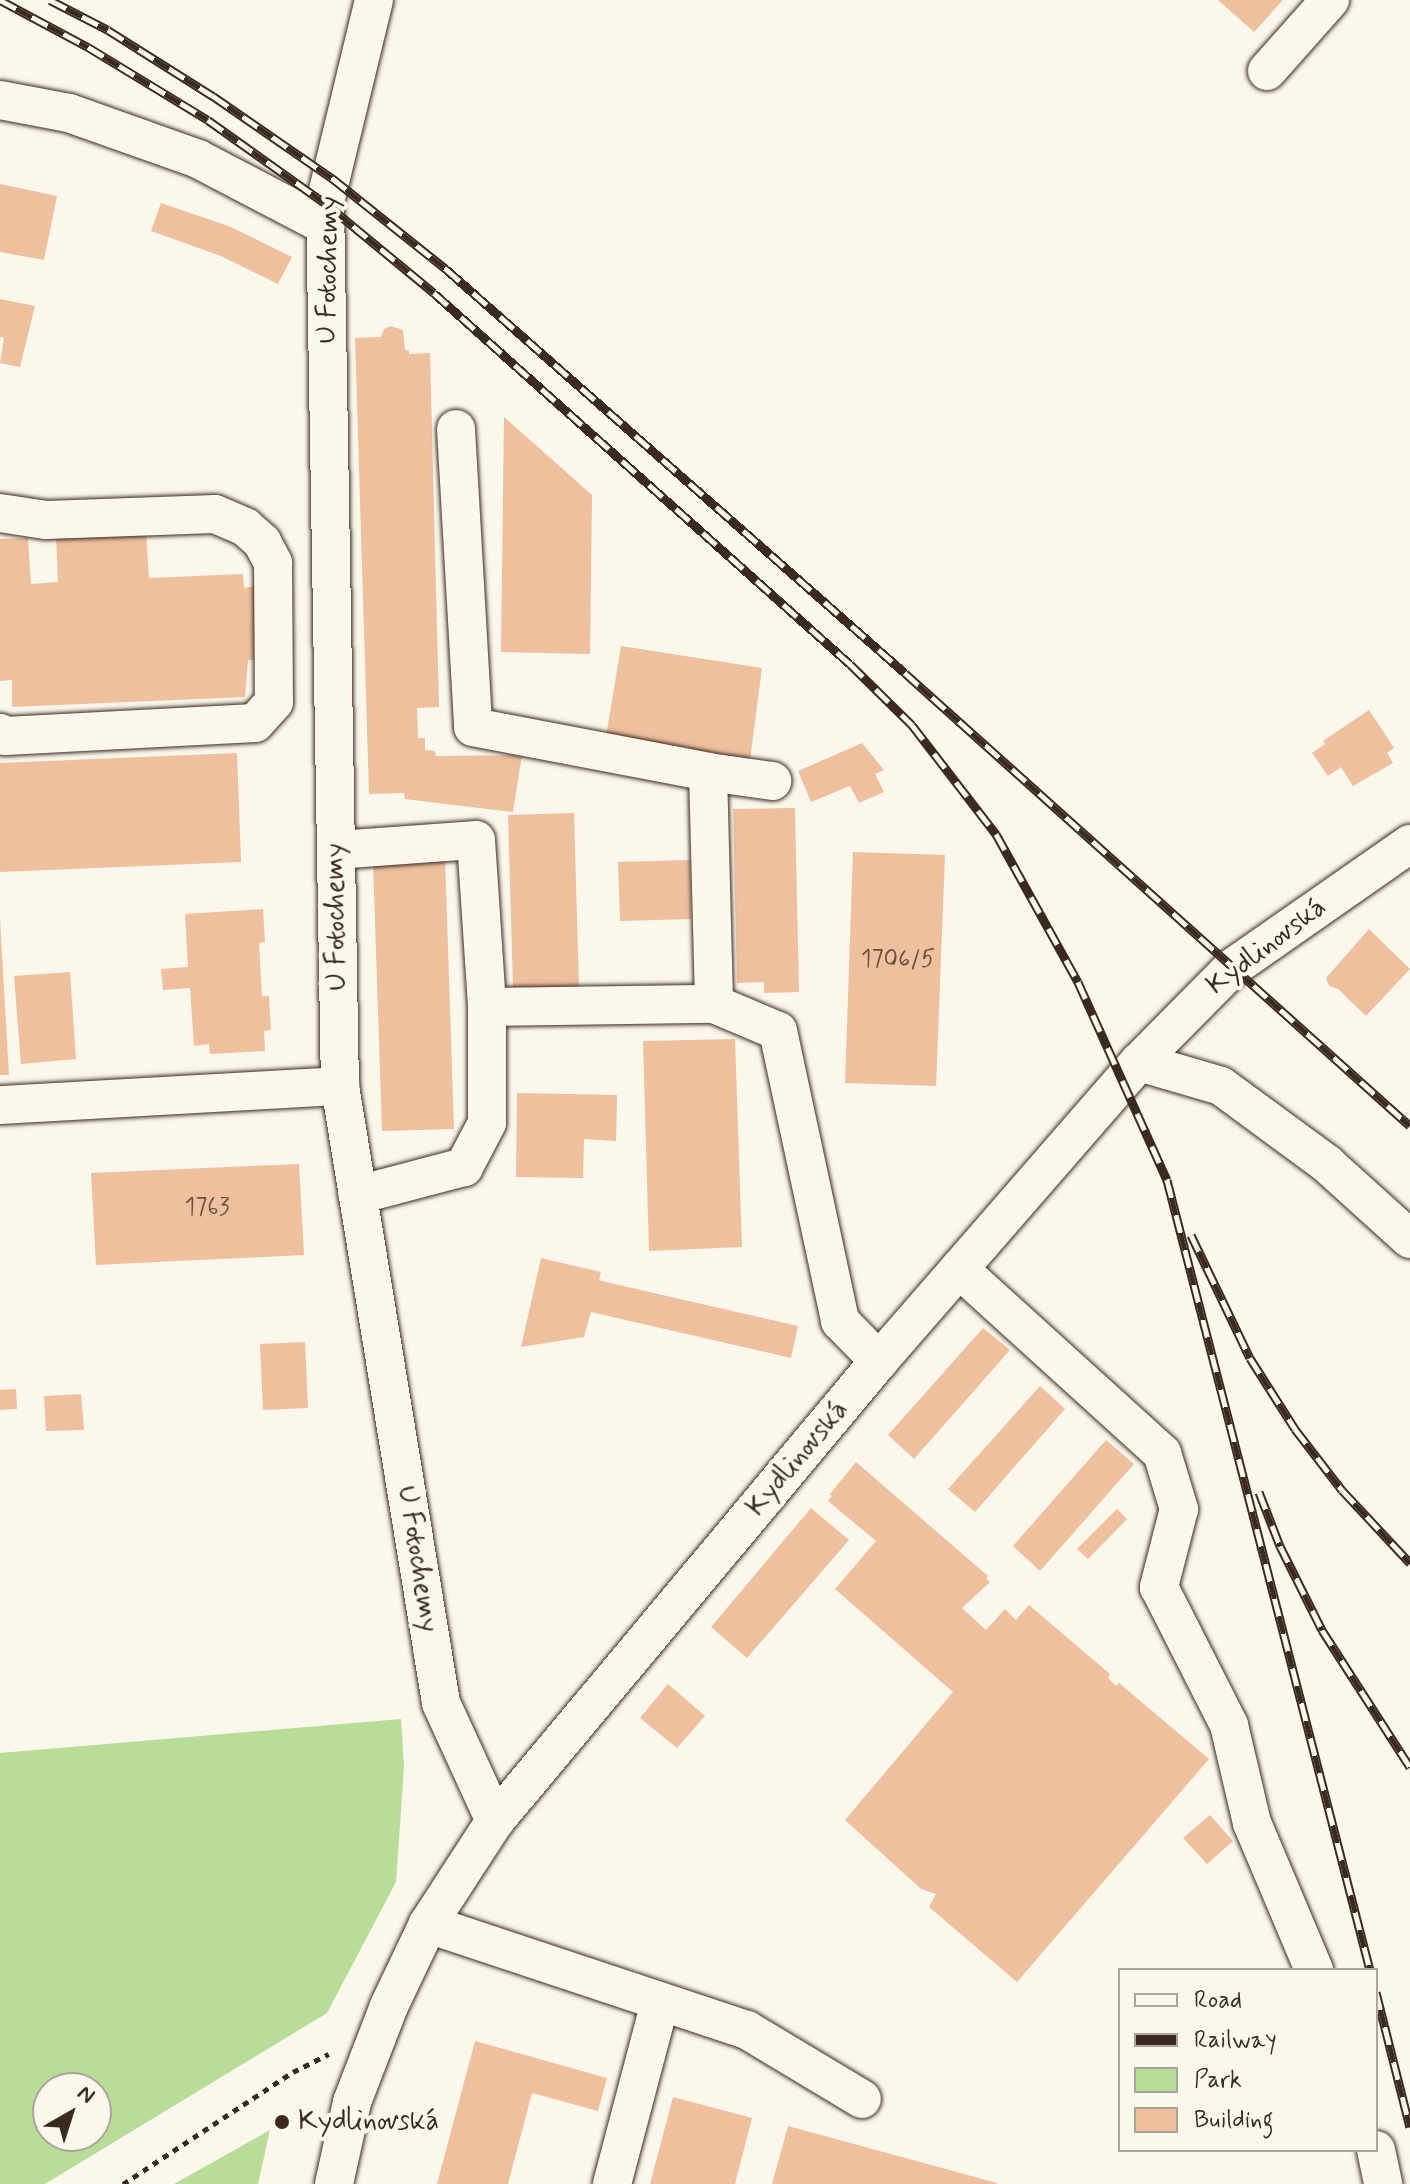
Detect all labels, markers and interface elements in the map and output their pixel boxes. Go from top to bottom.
street label: U Fotochemy [311,195,347,345]
street label: U Fotochemy [319,842,355,992]
street label: Kydlinovská [1201,891,1333,1003]
house number: 1706/5 [861,946,935,974]
house number: 1763 [185,1194,229,1222]
street label: Kydlinovská [740,1394,856,1524]
street label: U Fotochemy [389,1483,445,1635]
legend [1118,1968,1378,2152]
text: Road [1194,1985,1242,2016]
text: Railway [1194,2025,1277,2056]
text: Park [1194,2065,1242,2096]
north arrow [32,2072,112,2152]
text: N [71,2079,100,2110]
place label: Kydlinovská [298,2105,439,2139]
text: Building [1194,2105,1274,2136]
marker: Kydlinovská [273,2113,291,2131]

